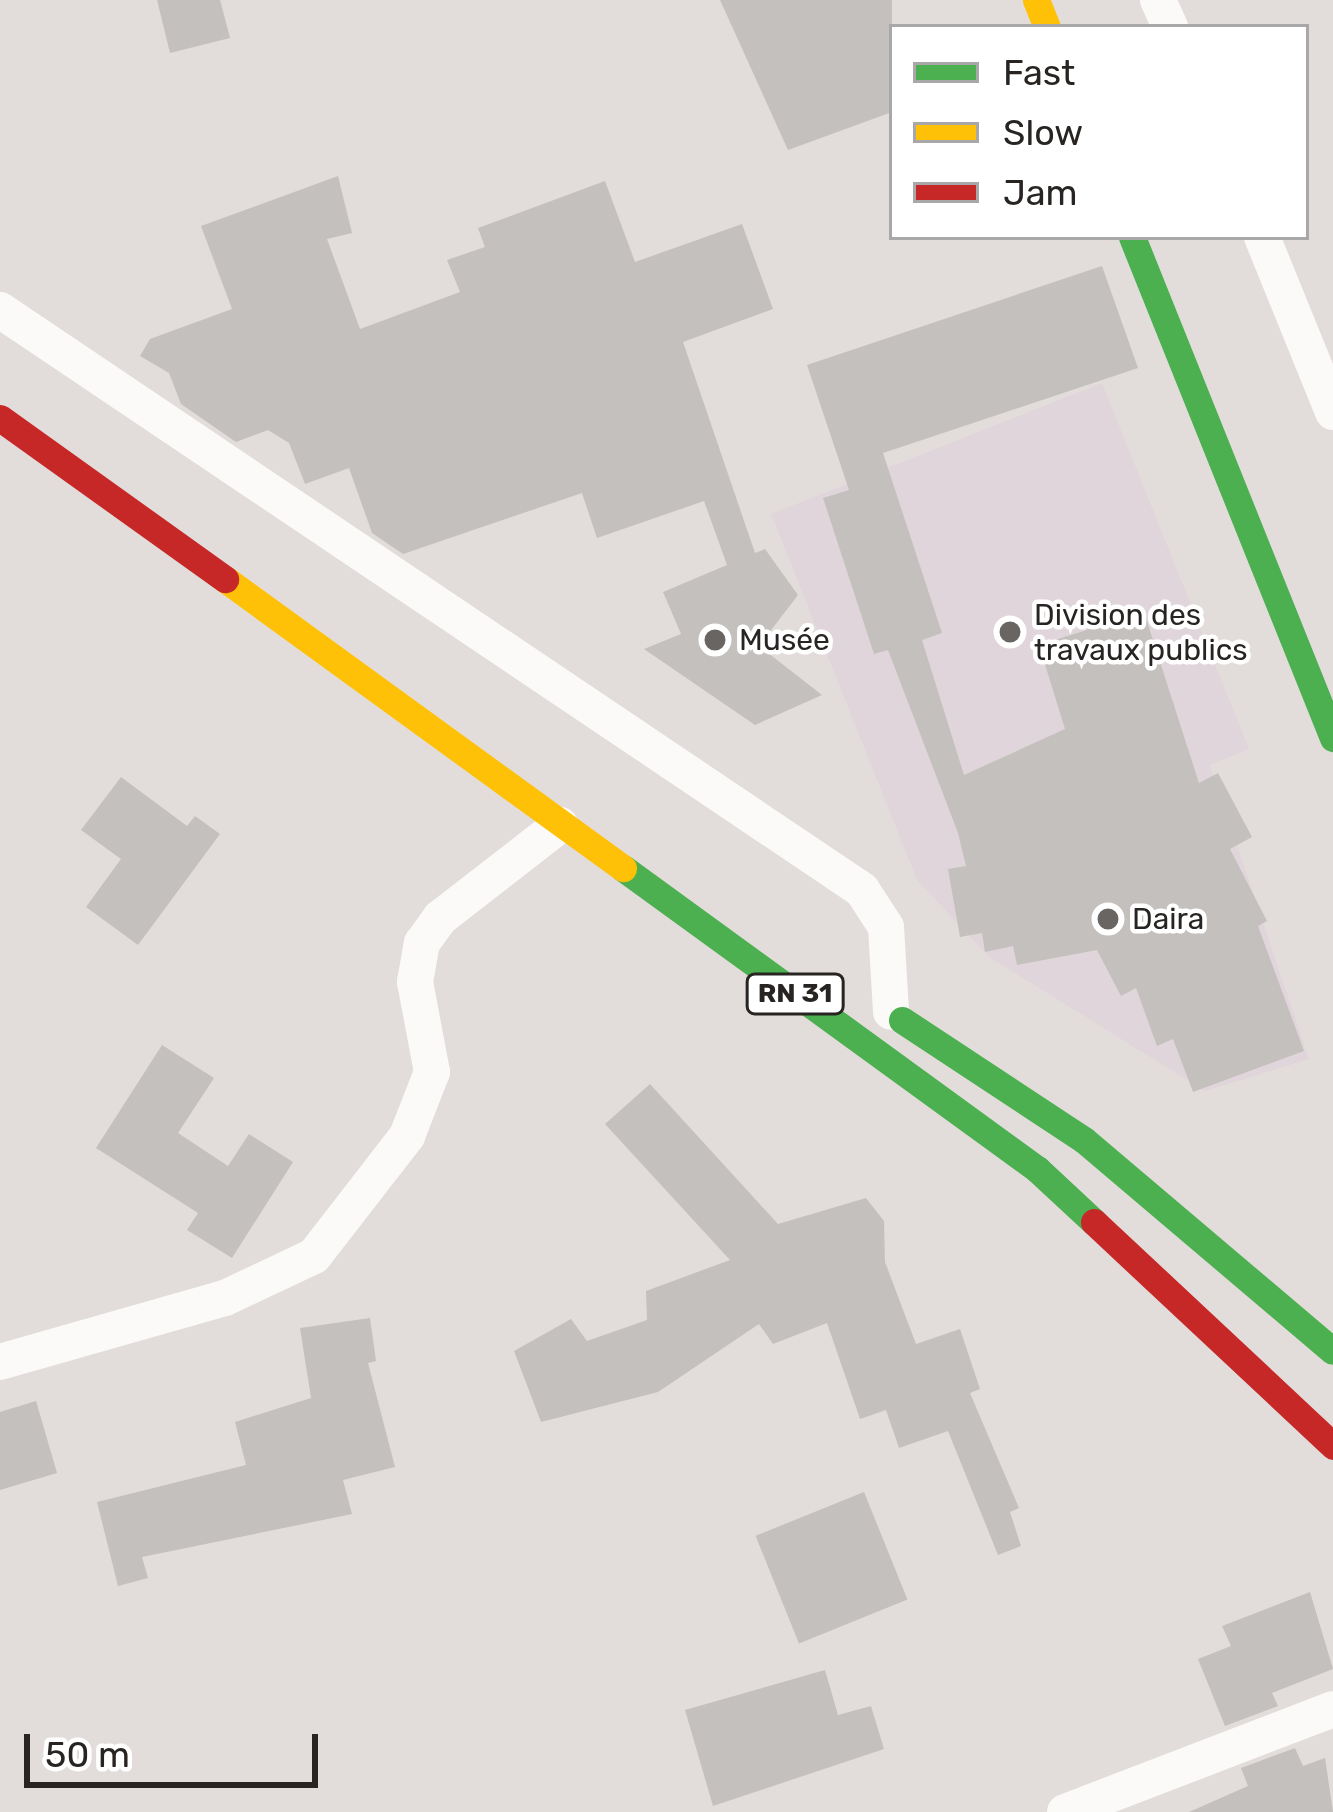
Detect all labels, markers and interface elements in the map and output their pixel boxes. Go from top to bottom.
legend [889,24,1309,240]
text: Fast [1003,51,1075,94]
text: Slow [1003,111,1083,154]
text: Jam [1003,171,1078,214]
place label: Division des travaux publics [1034,597,1247,668]
marker: Division des travaux publics [997,619,1023,645]
place label: Musée [739,622,830,658]
marker: Musée [702,627,728,653]
place label: Daira [1132,901,1204,937]
marker: Daira [1095,906,1121,932]
road number: RN 31 [744,973,846,1015]
scale bar [30,1710,324,1784]
text: 50 m [45,1733,130,1776]

